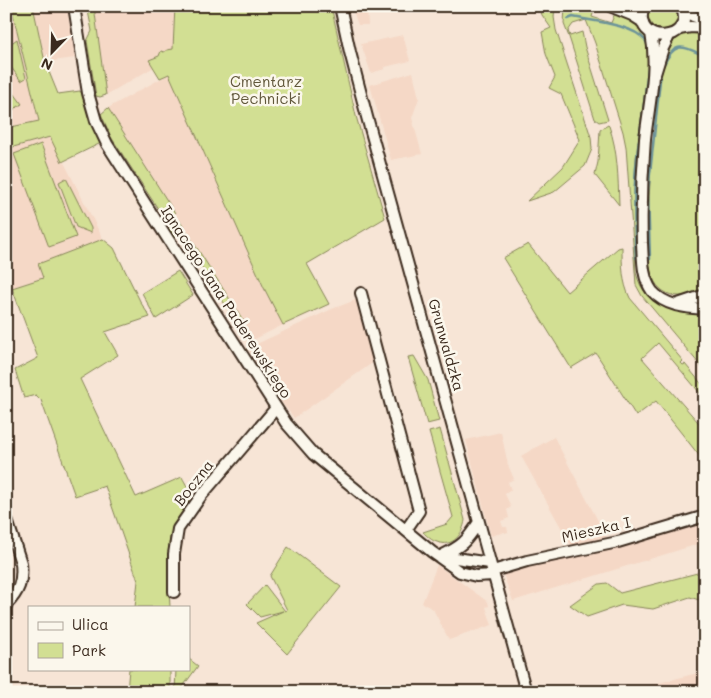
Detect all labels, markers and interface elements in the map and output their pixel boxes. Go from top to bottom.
north arrow [28,28,78,78]
text: N [38,54,55,75]
park label: Cmentarz Pechnicki [230,71,302,108]
street label: Ignacego Jana Paderewskiego [157,201,297,402]
street label: Grunwaldzka [424,296,470,393]
street label: Boczna [169,455,217,509]
street label: Mieszka I [559,511,633,547]
legend [28,606,190,670]
text: Ulica [72,614,109,634]
text: Park [72,640,106,660]

